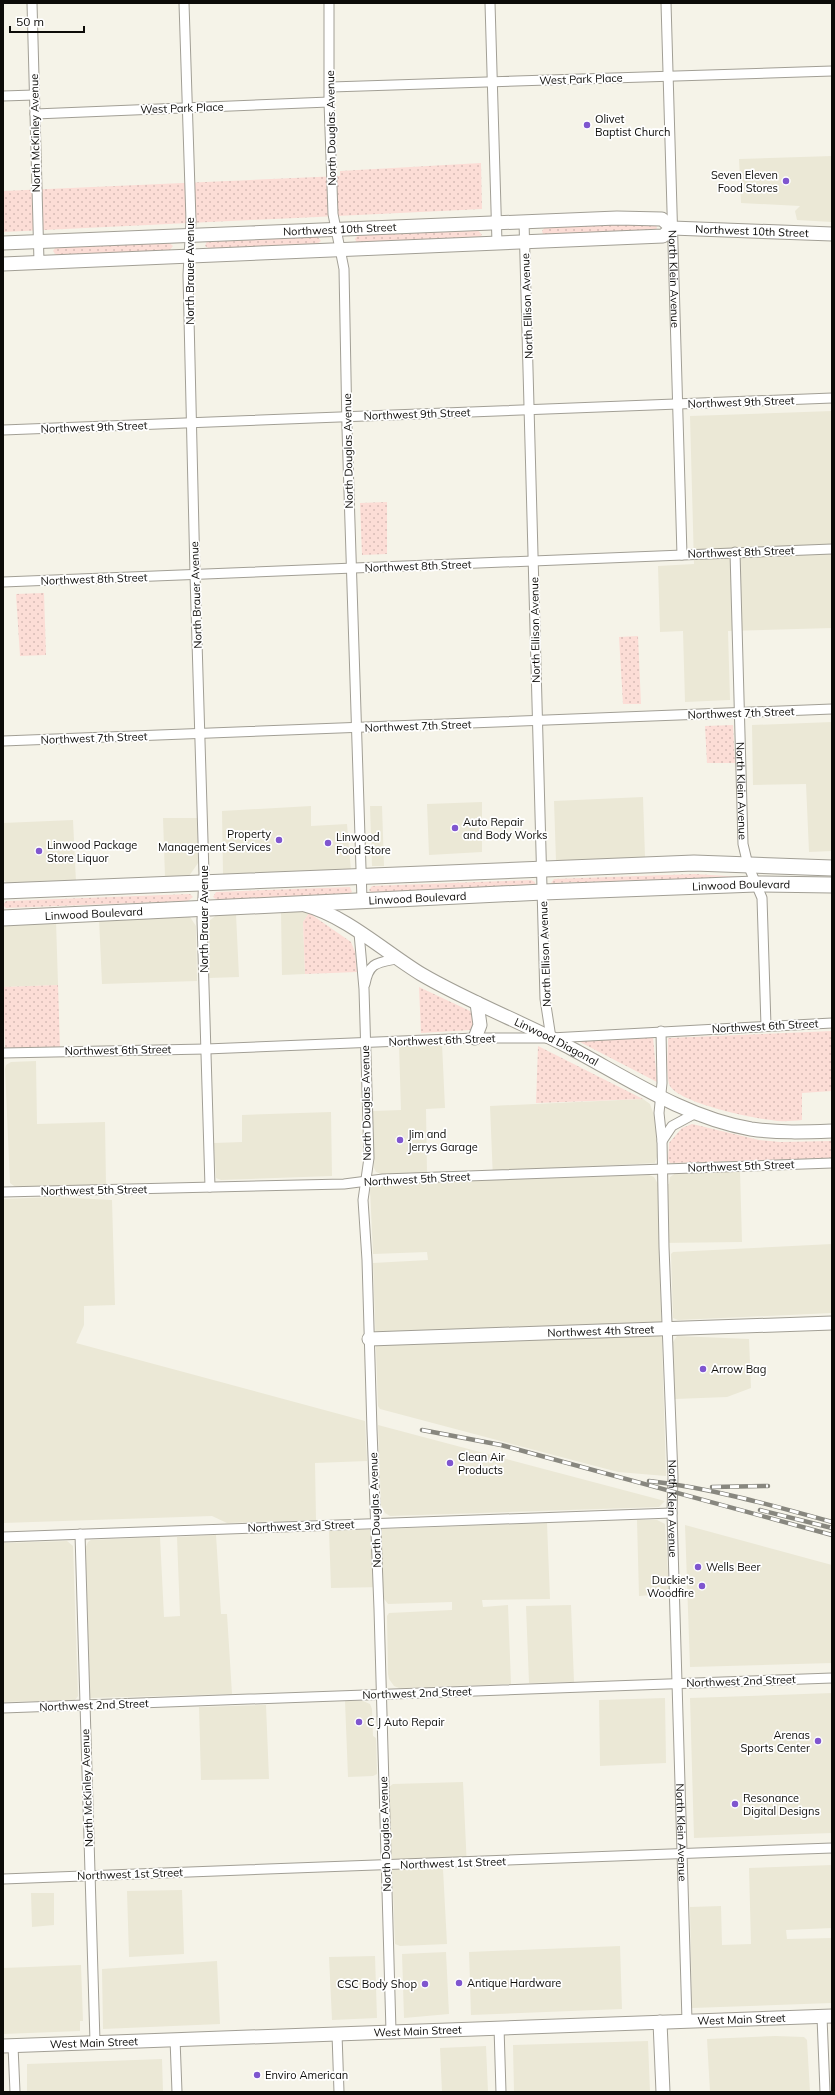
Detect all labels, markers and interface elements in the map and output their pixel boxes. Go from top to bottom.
scale bar [10,8,84,34]
text: 50 m [16,14,44,29]
street label: North Douglas Avenue [323,70,339,186]
street label: West Park Place [539,71,623,87]
street label: North McKinley Avenue [27,74,43,192]
street label: West Park Place [140,100,224,116]
place label: Olivet Baptist Church [595,112,670,139]
marker: Olivet Baptist Church [582,120,592,130]
place label: Seven Eleven Food Stores [711,168,778,195]
marker: Seven Eleven Food Stores [781,176,791,186]
street label: North Brauer Avenue [183,217,197,325]
street label: Northwest 10th Street [283,220,397,239]
street label: Northwest 10th Street [695,222,809,240]
street label: North Klein Avenue [666,230,682,328]
street label: North Ellison Avenue [518,253,536,359]
street label: North Douglas Avenue [340,393,356,509]
street label: Northwest 9th Street [687,393,795,411]
street label: Northwest 9th Street [363,405,471,423]
street label: Northwest 9th Street [40,418,148,436]
street label: North Brauer Avenue [187,541,205,649]
street label: Northwest 8th Street [687,543,795,561]
street label: Northwest 8th Street [364,557,472,575]
street label: Northwest 8th Street [40,570,148,588]
street label: North Ellison Avenue [527,577,543,683]
street label: Northwest 7th Street [687,704,795,722]
street label: Northwest 7th Street [364,717,472,735]
street label: Northwest 7th Street [40,729,148,747]
street label: North Klein Avenue [733,742,750,840]
place label: Auto Repair and Body Works [463,815,547,842]
marker: Auto Repair and Body Works [450,823,460,833]
place label: Property Management Services [158,827,271,854]
place label: Linwood Food Store [336,830,391,857]
marker: Property Management Services [274,835,284,845]
place label: Linwood Package Store Liquor [47,838,137,865]
marker: Linwood Food Store [323,838,333,848]
marker: Linwood Package Store Liquor [34,846,44,856]
street label: North Brauer Avenue [197,865,211,973]
street label: Linwood Boulevard [692,877,790,893]
street label: Linwood Boulevard [368,889,467,907]
street label: North Ellison Avenue [536,901,554,1007]
street label: Linwood Boulevard [45,904,143,923]
street label: Linwood Diagonal [512,1014,601,1069]
street label: Northwest 6th Street [711,1016,819,1036]
street label: Northwest 6th Street [388,1031,496,1049]
street label: Northwest 6th Street [64,1042,172,1058]
street label: North Douglas Avenue [358,1045,374,1161]
place label: Jim and Jerrys Garage [408,1127,478,1154]
marker: Jim and Jerrys Garage [395,1135,405,1145]
street label: Northwest 5th Street [687,1157,795,1175]
street label: Northwest 5th Street [363,1169,471,1189]
street label: Northwest 5th Street [40,1182,148,1198]
street label: Northwest 4th Street [547,1322,655,1340]
place label: Arrow Bag [711,1362,766,1376]
marker: Arrow Bag [698,1364,708,1374]
place label: Clean Air Products [458,1450,505,1477]
street label: North Douglas Avenue [366,1452,384,1568]
marker: Clean Air Products [445,1458,455,1468]
street label: North Klein Avenue [665,1459,680,1558]
street label: Northwest 3rd Street [247,1517,355,1535]
place label: Wells Beer [706,1560,761,1574]
marker: Wells Beer [693,1562,703,1572]
place label: Duckie's Woodfire [647,1573,694,1600]
marker: Duckie's Woodfire [697,1581,707,1591]
street label: Northwest 2nd Street [686,1672,796,1690]
street label: Northwest 2nd Street [362,1684,472,1702]
street label: Northwest 2nd Street [39,1696,149,1714]
place label: C J Auto Repair [367,1715,445,1729]
marker: C J Auto Repair [354,1717,364,1727]
place label: Arenas Sports Center [740,1728,810,1755]
street label: North McKinley Avenue [78,1729,96,1847]
marker: Arenas Sports Center [813,1736,823,1746]
street label: North Douglas Avenue [376,1776,394,1892]
street label: North Klein Avenue [673,1783,690,1881]
place label: Resonance Digital Designs [743,1791,820,1818]
marker: Resonance Digital Designs [730,1799,740,1809]
street label: Northwest 1st Street [400,1854,506,1872]
street label: Northwest 1st Street [77,1865,183,1883]
place label: Antique Hardware [467,1976,561,1990]
place label: CSC Body Shop [337,1977,417,1991]
marker: Antique Hardware [454,1978,464,1988]
marker: CSC Body Shop [420,1979,430,1989]
street label: West Main Street [697,2011,786,2028]
street label: West Main Street [373,2022,462,2040]
street label: West Main Street [50,2034,138,2051]
place label: Enviro American [265,2068,348,2082]
marker: Enviro American [252,2070,262,2080]

